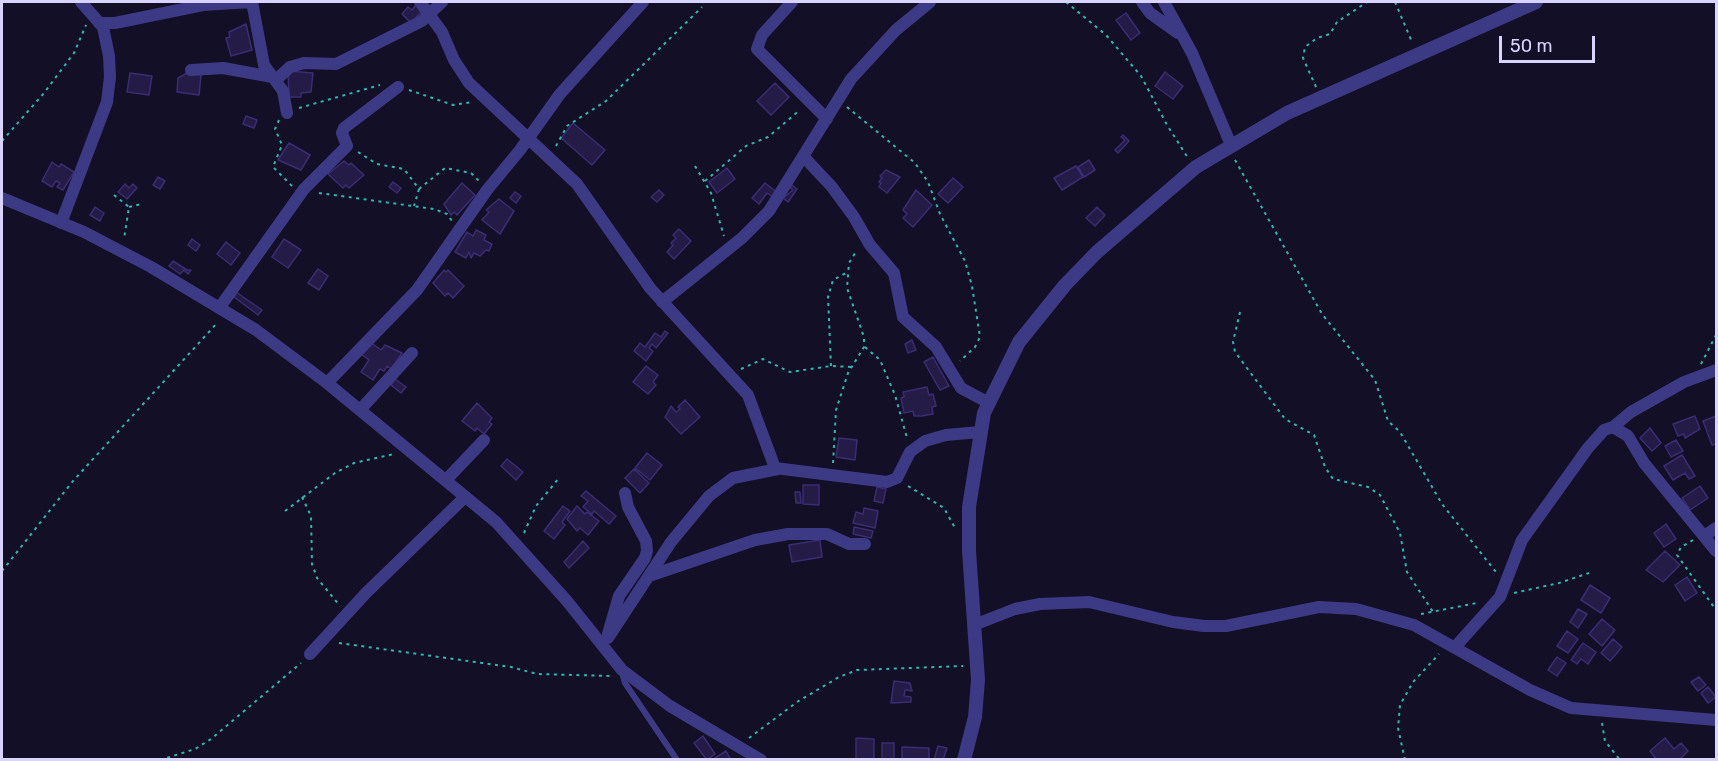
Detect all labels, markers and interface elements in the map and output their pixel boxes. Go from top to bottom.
scale bar [1502,24,1598,62]
text: 50 m [1510,35,1553,57]

